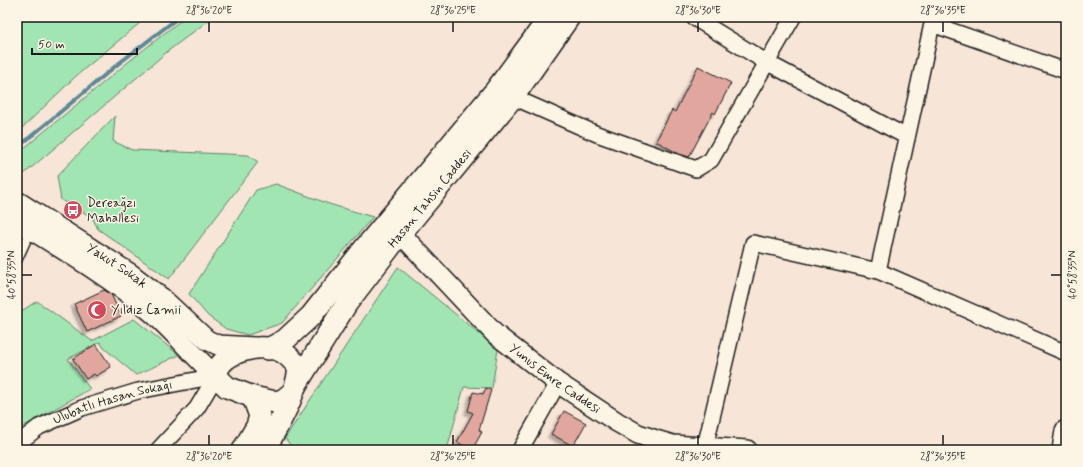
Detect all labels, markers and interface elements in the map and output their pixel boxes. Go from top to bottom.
text: 28°36'20"E [186,4,232,18]
text: 28°36'25"E [430,4,476,18]
text: 28°36'30"E [675,4,721,18]
text: 28°36'35"E [920,4,966,18]
scale bar [32,30,137,56]
text: 50 m [38,37,65,53]
street label: Hasan Tahsin Caddesi [384,145,475,251]
place label: Dereağzı Mahallesi [87,195,139,227]
bus stop icon: Dereağzı Mahallesi [62,199,84,221]
street label: Yakut Sokak [83,239,151,292]
text: 40°58'35"N [5,250,19,299]
text: 40°58'35"N [1066,250,1080,299]
mosque icon: Yıldız Camii [86,299,108,321]
place label: Yıldız Camii [111,302,181,319]
street label: Yunus Emre Caddesi [506,340,604,417]
street label: Ulubatlı Hasan Sokağı [50,376,174,428]
text: 28°36'20"E [186,450,232,464]
text: 28°36'25"E [430,450,476,464]
text: 28°36'30"E [675,450,721,464]
text: 28°36'35"E [920,450,966,464]

